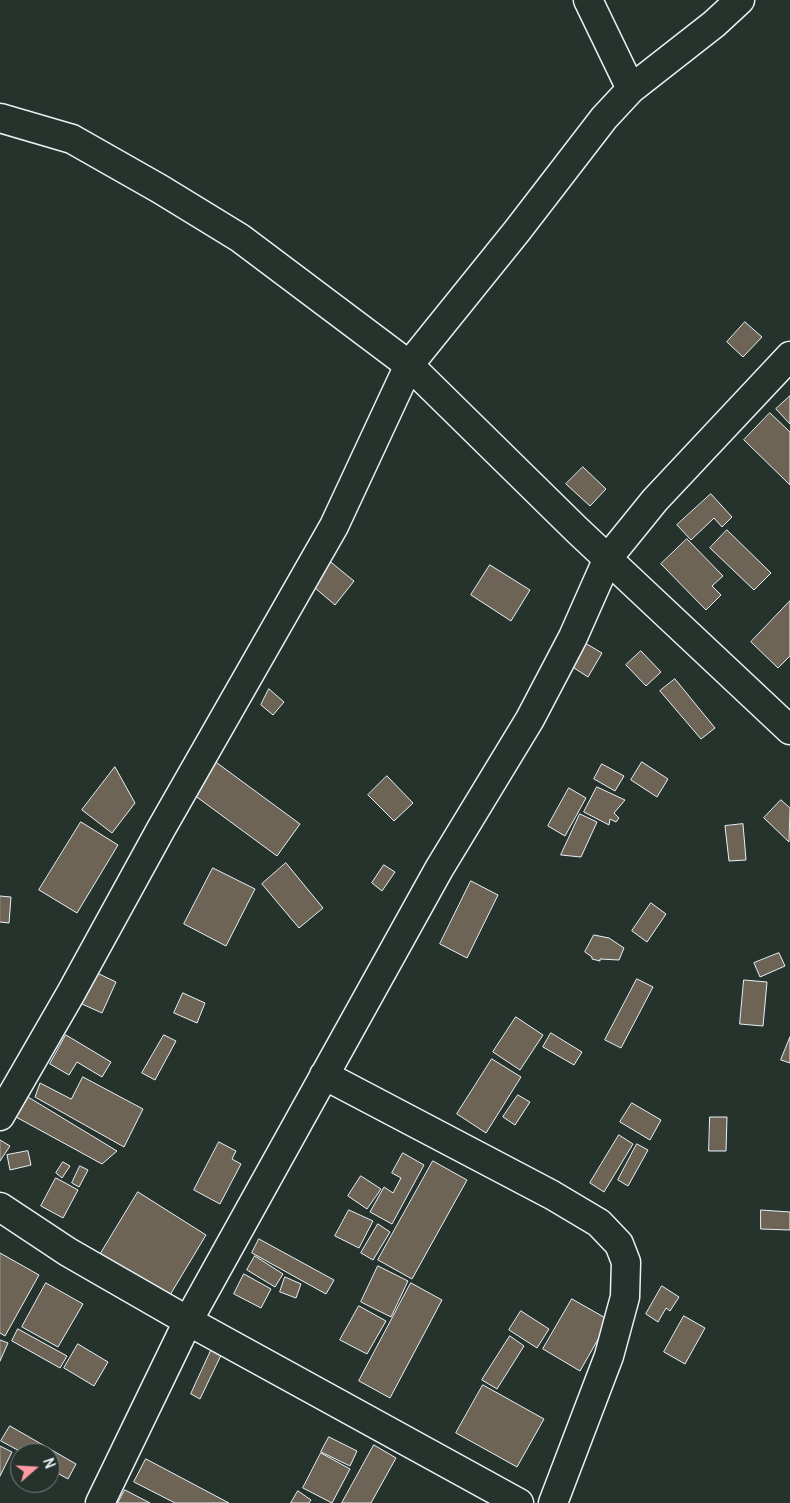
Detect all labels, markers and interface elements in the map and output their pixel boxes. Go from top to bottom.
north arrow [10,1443,60,1493]
text: N [39,1456,58,1471]

